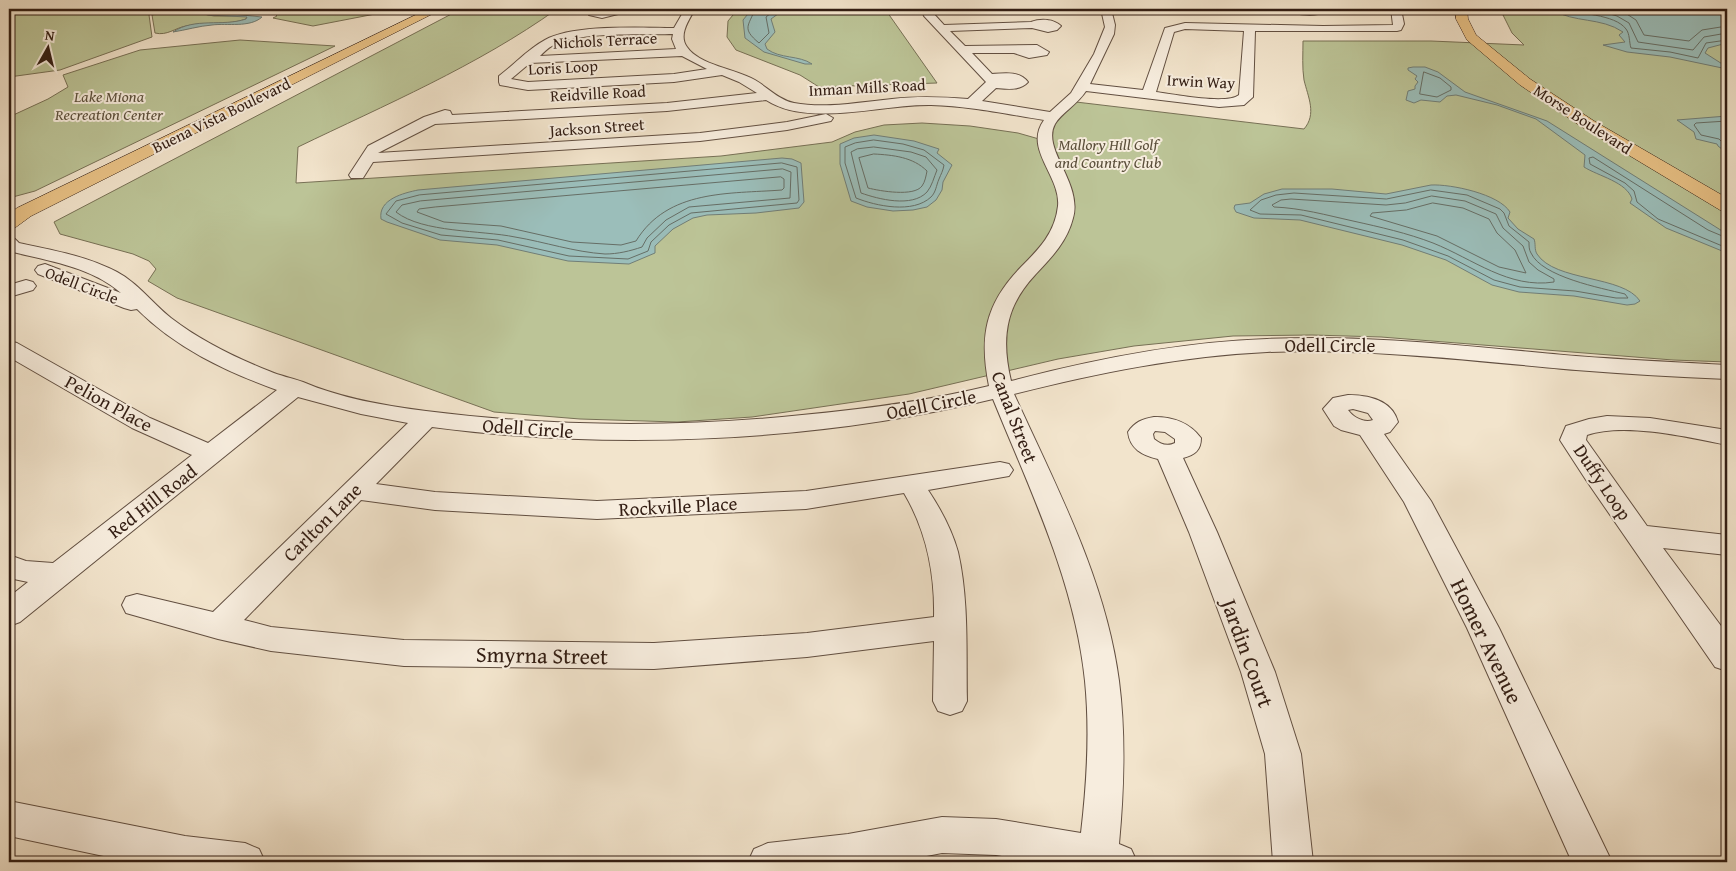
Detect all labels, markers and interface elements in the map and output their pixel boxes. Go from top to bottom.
north arrow [22,22,72,72]
text: N [44,25,56,46]
street label: Nichols Terrace [552,25,658,55]
street label: Loris Loop [528,53,599,81]
street label: Irwin Way [1166,67,1236,95]
street label: Buena Vista Boulevard [148,71,295,159]
street label: Inman Mills Road [808,72,927,102]
street label: Reidville Road [550,78,647,107]
street label: Morse Boulevard [1529,78,1637,160]
park label: Lake Miona Recreation Center [54,84,164,126]
street label: Jackson Street [547,112,646,142]
park label: Mallory Hill Golf and Country Club [1055,132,1162,174]
street label: Odell Circle [42,260,122,310]
street label: Odell Circle [1284,331,1376,359]
street label: Pelion Place [60,367,158,439]
street label: Canal Street [985,367,1045,467]
street label: Odell Circle [884,382,978,426]
street label: Odell Circle [482,411,574,445]
street label: Duffy Loop [1567,438,1639,526]
street label: Red Hill Road [101,457,203,545]
street label: Carlton Lane [276,476,368,568]
street label: Rockville Place [618,489,738,523]
street label: Homer Avenue [1443,573,1531,709]
street label: Jardin Court [1213,592,1282,712]
street label: Smyrna Street [476,638,608,672]

